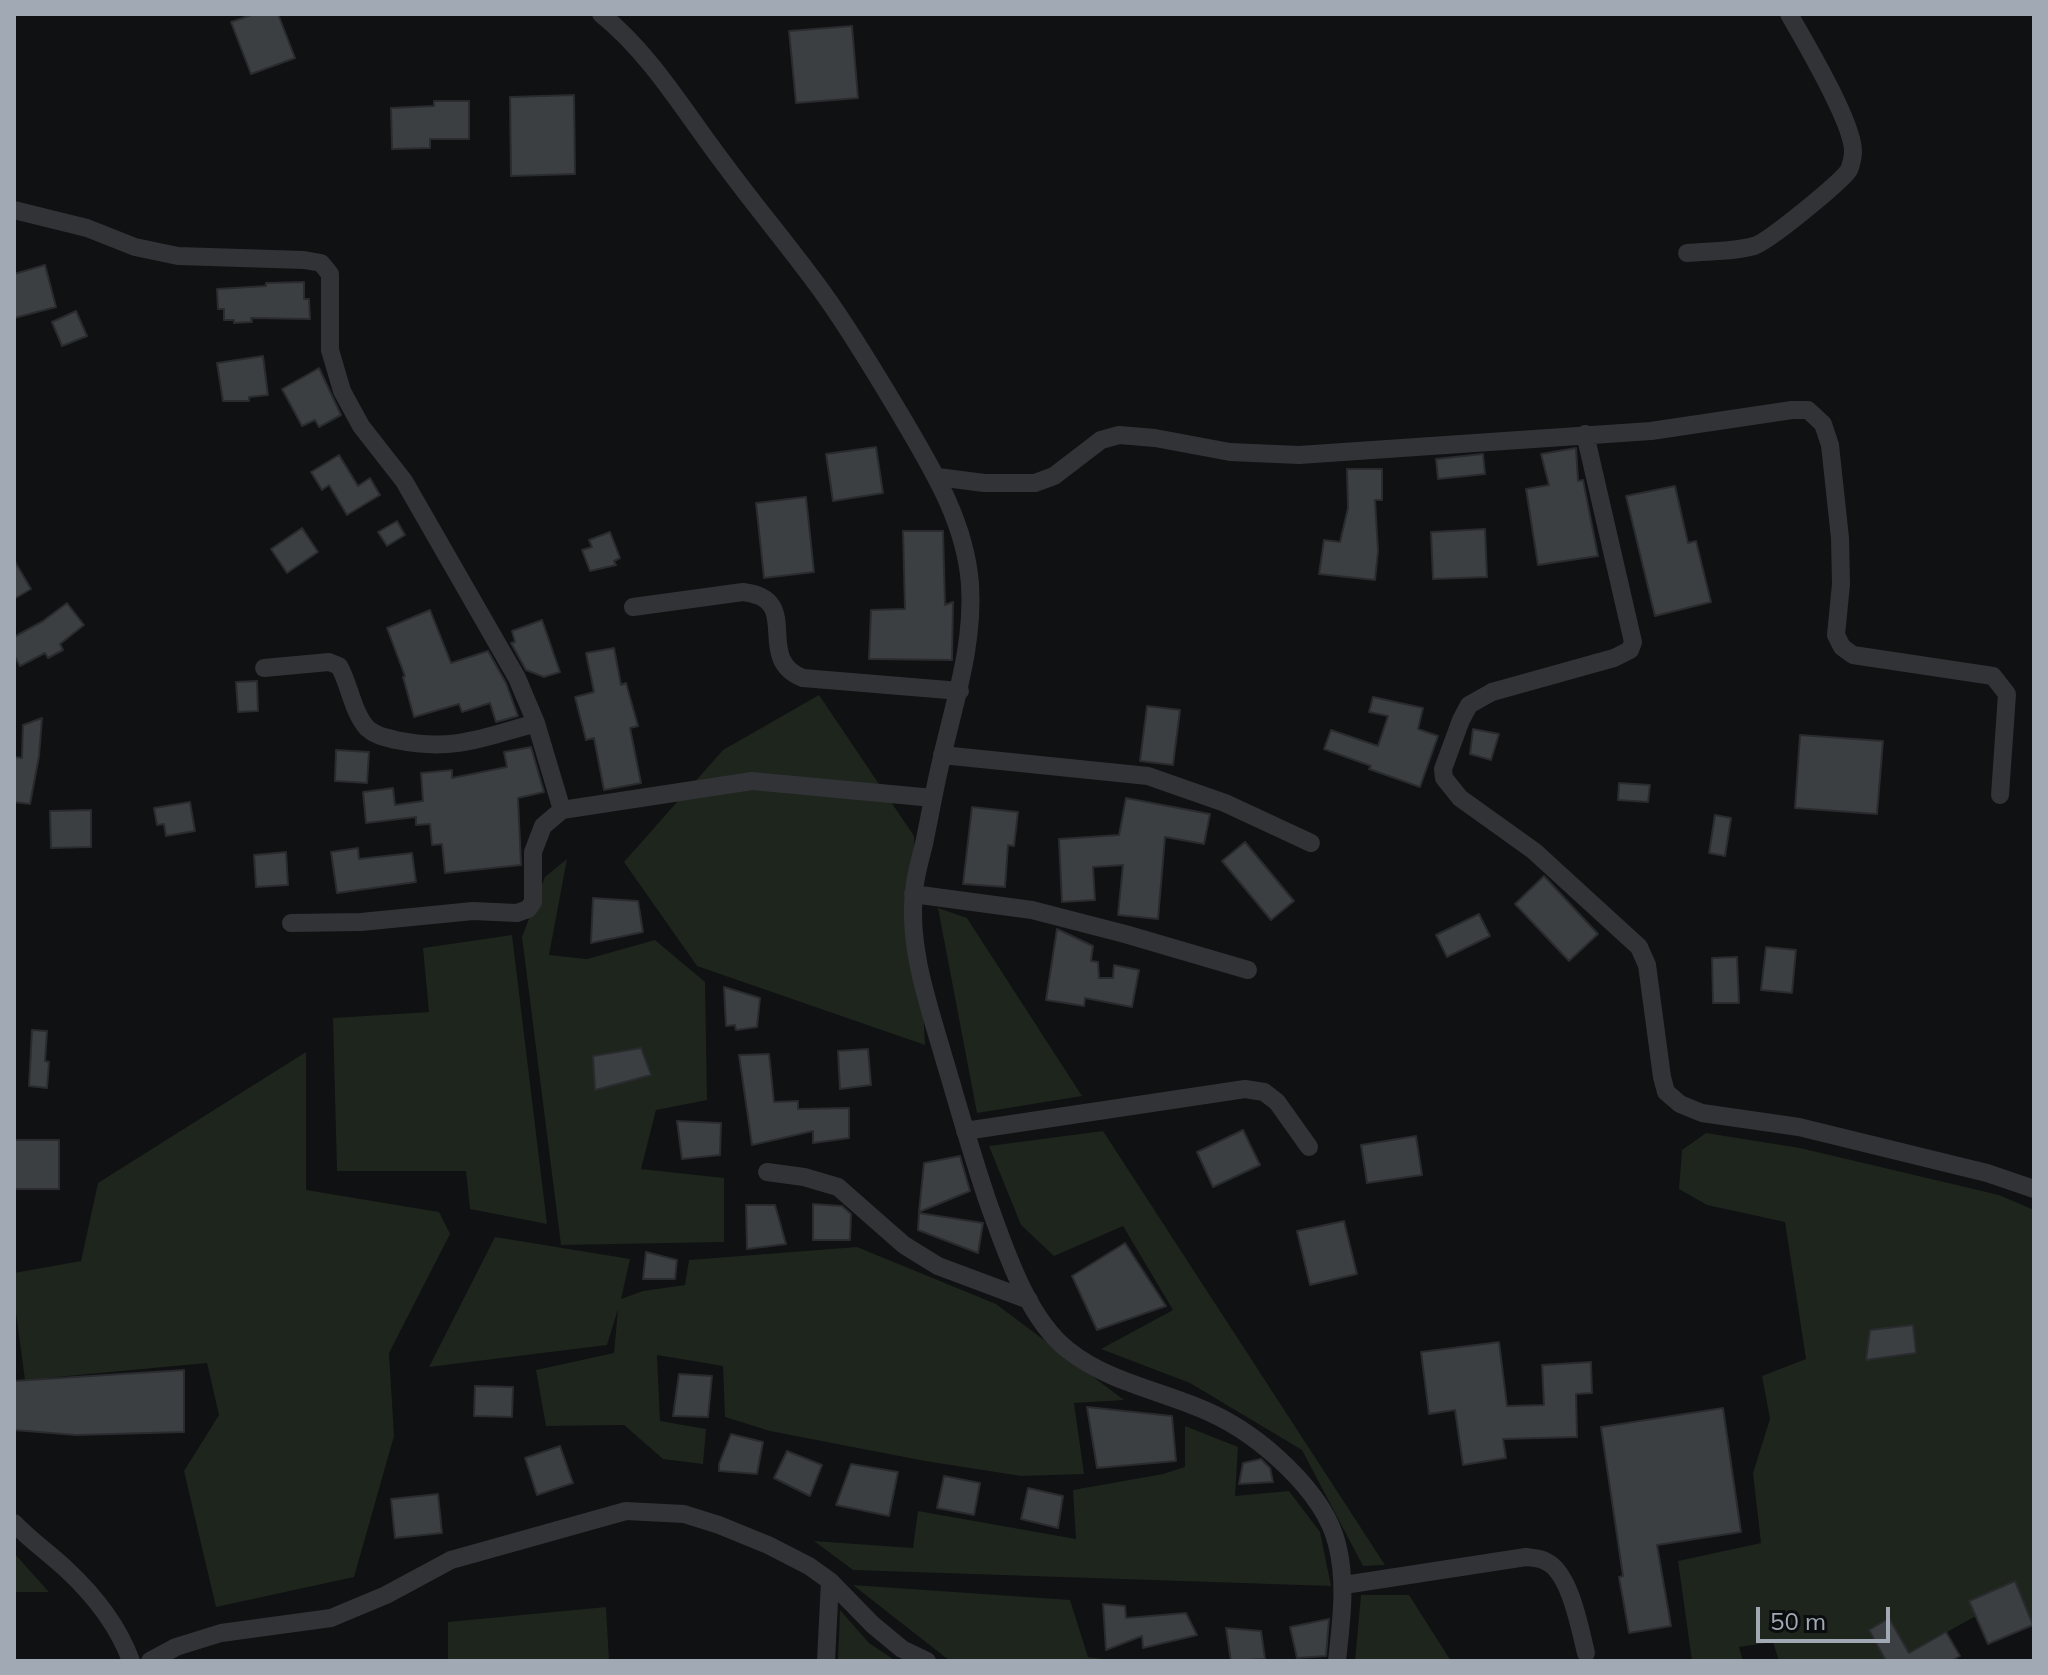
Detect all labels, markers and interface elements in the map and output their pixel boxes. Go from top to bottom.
scale bar [1760,1591,1894,1641]
text: 50 m [1770,1606,1826,1636]

